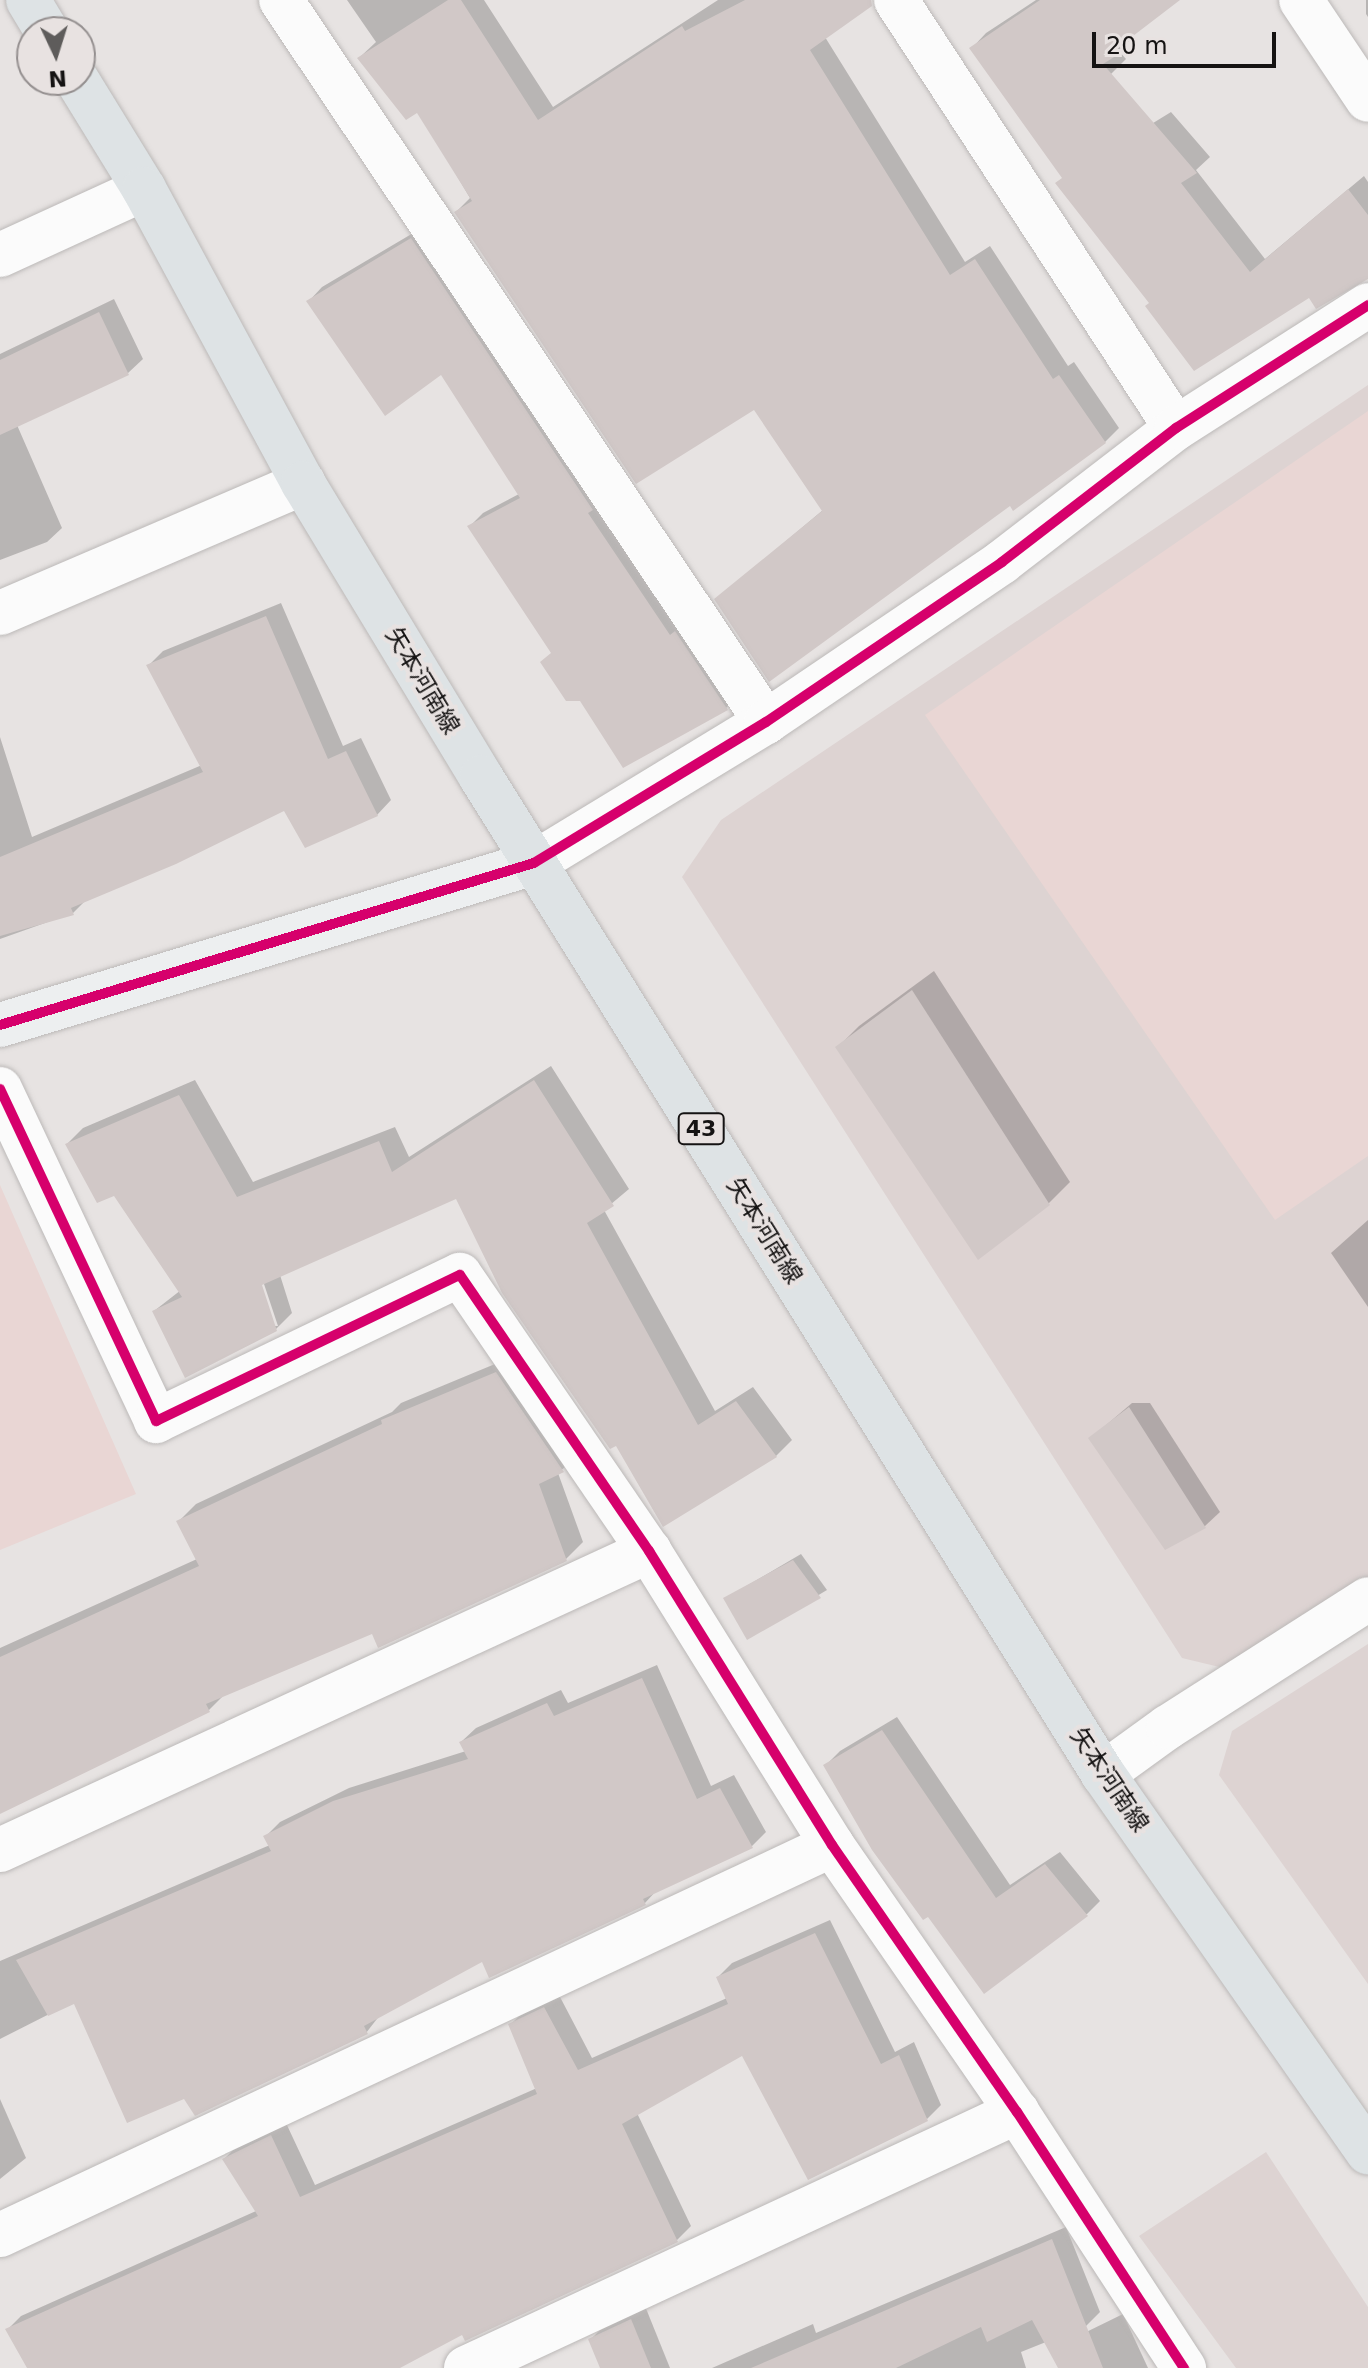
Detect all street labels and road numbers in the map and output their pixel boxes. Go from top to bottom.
street label: 矢本河南線 [379,622,465,740]
road number: 43 [677,1111,725,1147]
street label: 矢本河南線 [720,1172,808,1290]
street label: 矢本河南線 [1064,1722,1154,1838]

